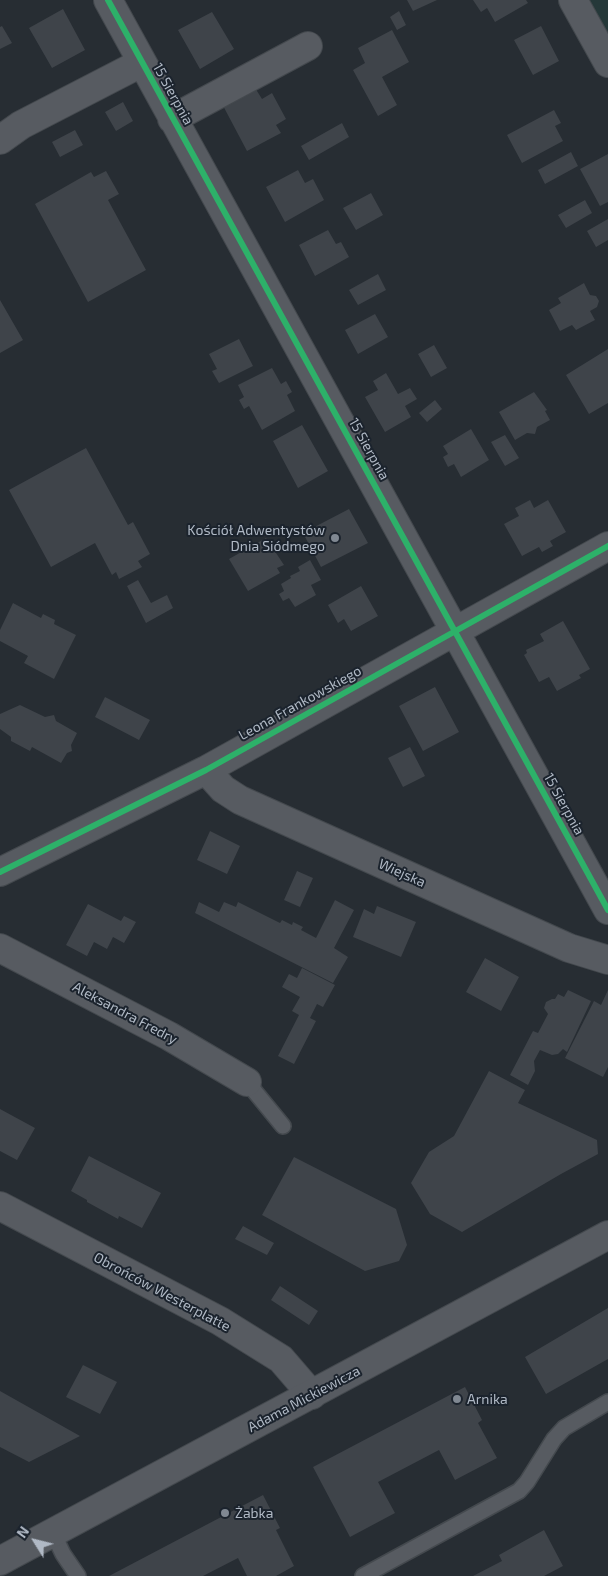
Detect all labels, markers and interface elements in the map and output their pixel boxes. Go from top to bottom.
street label: 15 Sierpnia [149,60,197,128]
street label: 15 Sierpnia [345,415,393,483]
place label: Kościół Adwentystów Dnia Siódmego [187,522,325,554]
marker: Kościół Adwentystów Dnia Siódmego [329,532,341,544]
street label: Leona Frankowskiego [236,662,364,744]
street label: 15 Sierpnia [540,770,588,838]
street label: Wiejska [376,855,428,891]
street label: Aleksandra Fredry [70,978,180,1048]
street label: Obrońców Westerplatte [91,1249,233,1335]
street label: Adama Mickiewicza [245,1362,363,1436]
place label: Arnika [467,1391,508,1407]
marker: Arnika [451,1393,463,1405]
place label: Żabka [235,1505,273,1521]
marker: Żabka [219,1507,231,1519]
north arrow [10,1516,60,1566]
text: N [13,1523,32,1541]

